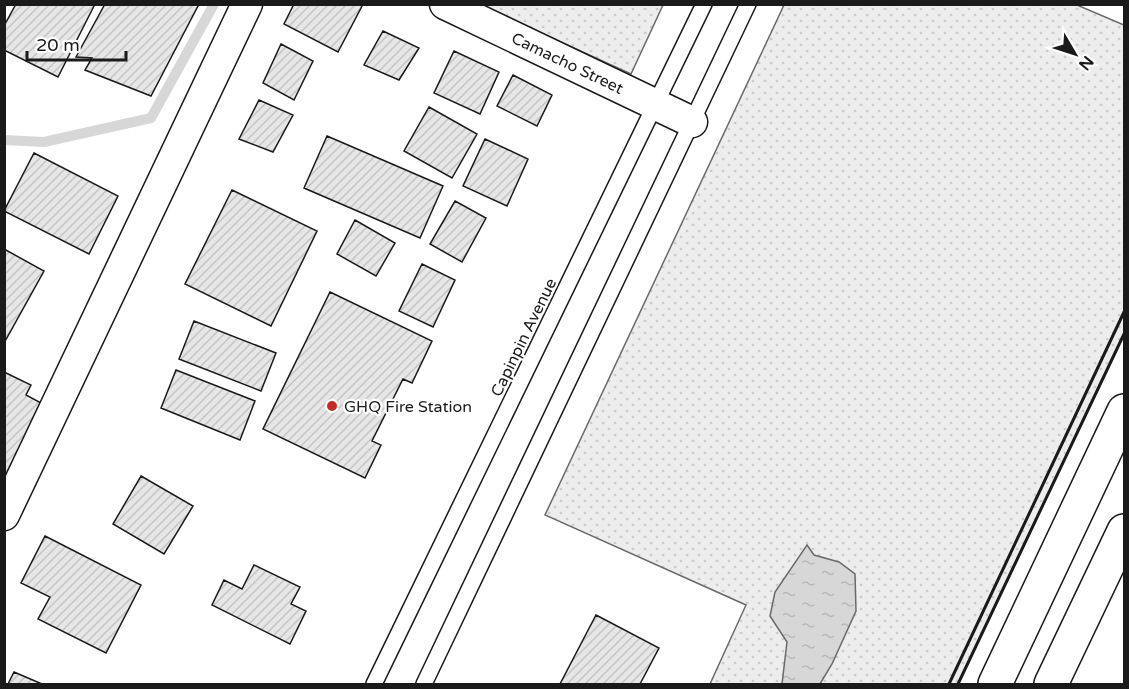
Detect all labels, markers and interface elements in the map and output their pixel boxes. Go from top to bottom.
scale bar [27,24,126,62]
north arrow [1045,24,1105,84]
street label: Camacho Street [508,28,627,99]
text: 20 m [36,34,80,56]
text: N [1074,52,1098,74]
street label: Capinpin Avenue [487,275,561,400]
place label: GHQ Fire Station [344,397,472,417]
marker: GHQ Fire Station [325,399,339,413]

